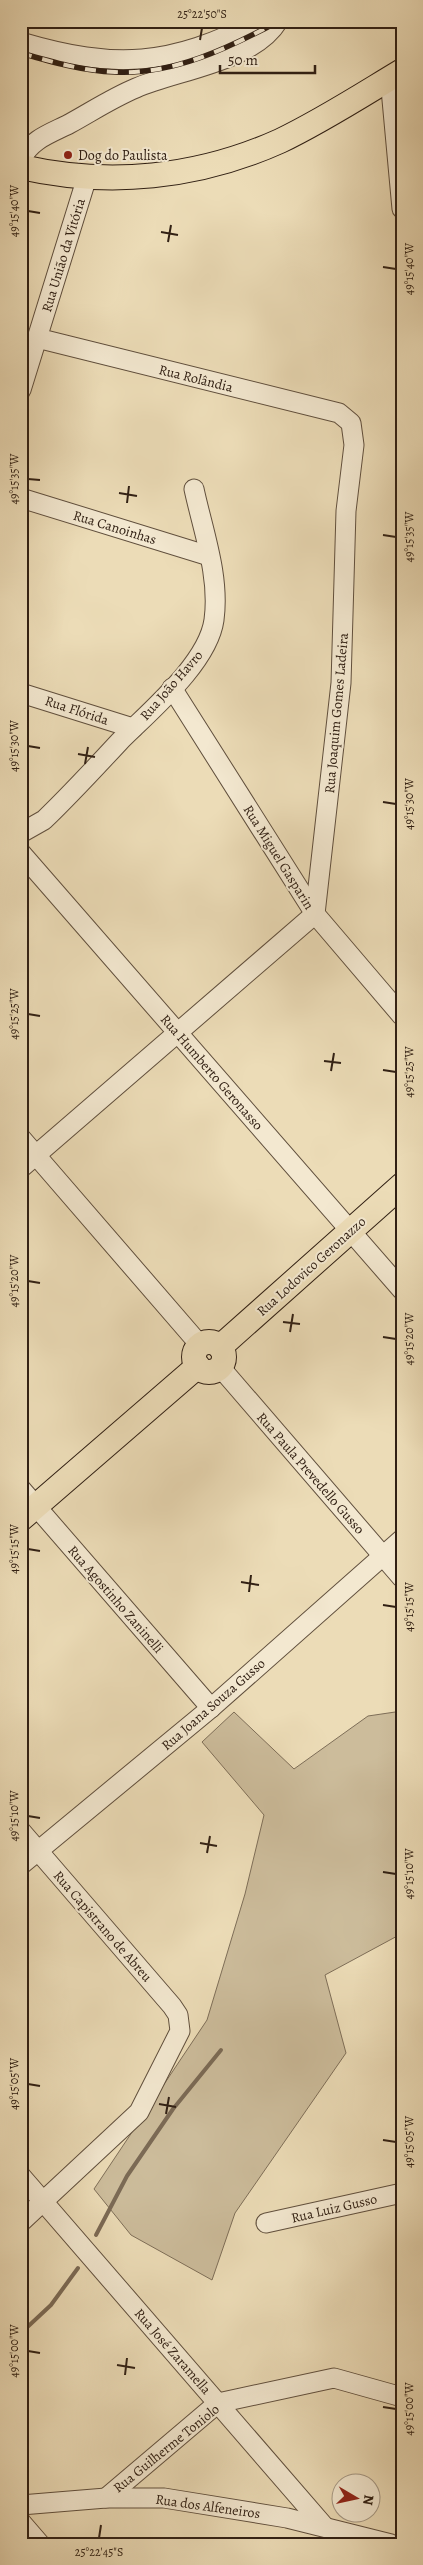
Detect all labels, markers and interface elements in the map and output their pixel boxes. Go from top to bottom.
text: 25°22'50"S [177,6,227,22]
scale bar [220,42,316,74]
text: 50 m [228,50,258,70]
place label: Dog do Paulista [78,146,168,165]
marker: Dog do Paulista [62,149,74,161]
text: 49°15'40"W [6,184,22,237]
street label: Rua União da Vitória [37,195,90,315]
text: 49°15'40"W [401,242,417,295]
street label: Rua Rolândia [157,360,235,397]
text: 49°15'35"W [6,453,22,504]
street label: Rua Canoinhas [71,506,159,549]
text: 49°15'35"W [401,511,417,562]
street label: Rua Joaquim Gomes Ladeira [320,631,353,794]
street label: Rua João Havro [136,646,207,724]
street label: Rua Flórida [43,691,112,730]
text: 49°15'30"W [6,719,22,772]
text: 49°15'30"W [401,777,417,830]
street label: Rua Miguel Gasparin [239,801,319,913]
text: 49°15'25"W [6,987,22,1040]
street label: Rua Humberto Geronasso [156,1010,267,1134]
text: 49°15'25"W [401,1045,417,1098]
street label: Rua Lodovico Geronazzo [253,1212,370,1320]
text: 49°15'20"W [6,1254,22,1307]
text: 49°15'20"W [401,1312,417,1365]
street label: Rua Paula Prevedello Gusso [252,1408,369,1538]
text: 49°15'15"W [6,1523,22,1574]
street label: Rua Agostinho Zaninelli [63,1541,168,1657]
text: 49°15'15"W [401,1581,417,1632]
street label: Rua Joana Souza Gusso [157,1654,269,1755]
text: 49°15'10"W [6,1790,22,1842]
text: 49°15'10"W [401,1848,417,1900]
street label: Rua Capistrano de Abreu [49,1867,157,1986]
text: 49°15'05"W [6,2057,22,2110]
text: 49°15'05"W [401,2115,417,2168]
street label: Rua Luiz Gusso [289,2189,379,2228]
street label: Rua José Zaramella [130,2304,216,2399]
text: 49°15'00"W [6,2323,22,2378]
text: 49°15'00"W [401,2381,417,2436]
street label: Rua Guilherme Toniolo [109,2400,223,2497]
north arrow [330,2472,380,2522]
street label: Rua dos Alfeneiros [154,2490,262,2523]
text: N [358,2493,379,2506]
text: 25°22'45"S [75,2544,123,2560]

